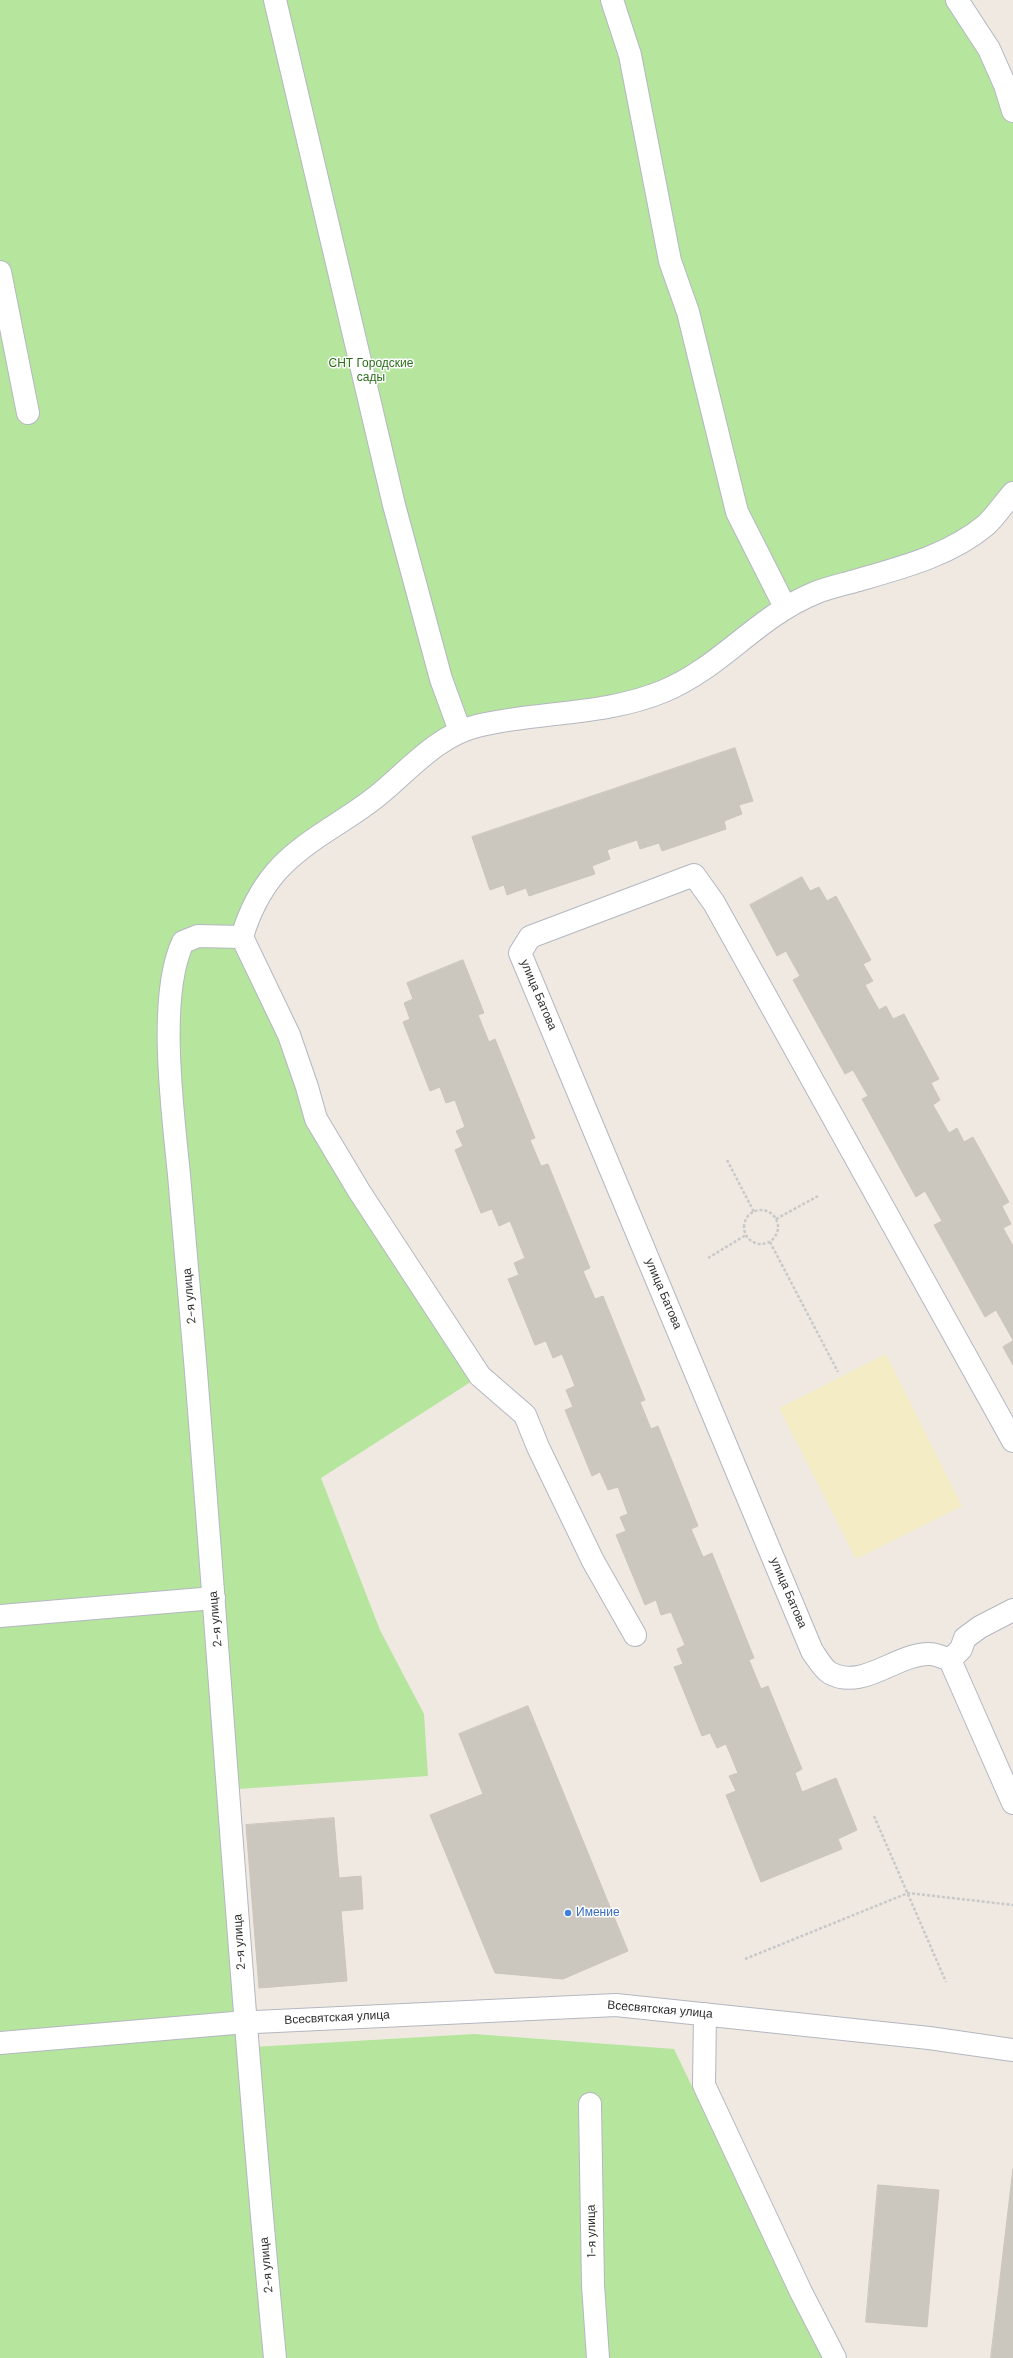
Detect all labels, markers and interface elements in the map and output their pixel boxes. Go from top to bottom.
park label: СНТ Городские сады [329,357,413,385]
street label: улица Батова [517,957,559,1033]
street label: улица Батова [642,1256,684,1332]
street label: 2-я улица [180,1267,200,1325]
street label: улица Батова [767,1555,809,1631]
street label: 2-я улица [206,1590,226,1648]
place label: Имение [576,1906,620,1920]
marker: Имение [563,1908,573,1918]
street label: 2-я улица [231,1914,249,1970]
street label: Всесвятская улица [607,1998,713,2022]
street label: Всесвятская улица [284,2008,390,2028]
street label: 1-я улица [584,2204,600,2258]
street label: 2-я улица [257,2236,277,2294]

